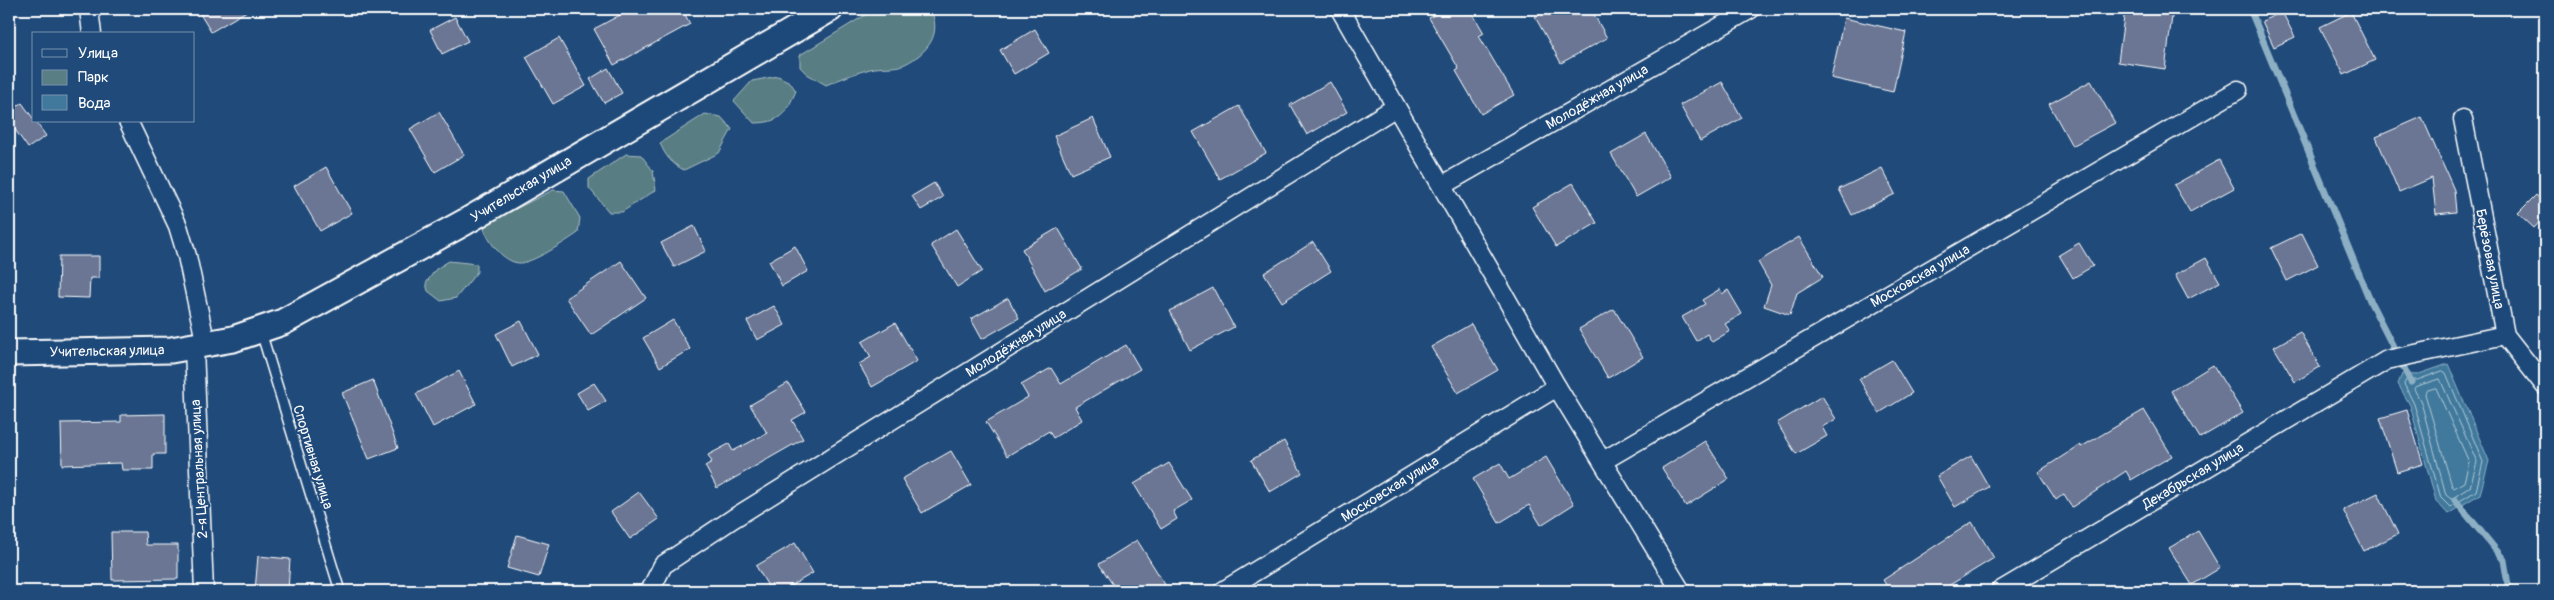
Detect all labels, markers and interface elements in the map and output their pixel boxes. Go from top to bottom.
legend [32,32,195,122]
text: Улица [78,44,118,63]
street label: Молодёжная улица [1543,61,1651,133]
text: Парк [78,68,109,87]
text: Вода [78,94,111,113]
street label: Учительская улица [467,152,575,226]
street label: Берёзовая улица [2472,207,2508,311]
street label: Московская улица [1867,241,1973,311]
street label: Молодёжная улица [963,305,1069,381]
street label: Учительская улица [49,341,165,361]
street label: 2-я Центральная улица [187,399,211,539]
street label: Спортивная улица [289,403,337,511]
street label: Декабрьская улица [2138,439,2247,513]
street label: Московская улица [1338,452,1442,526]

